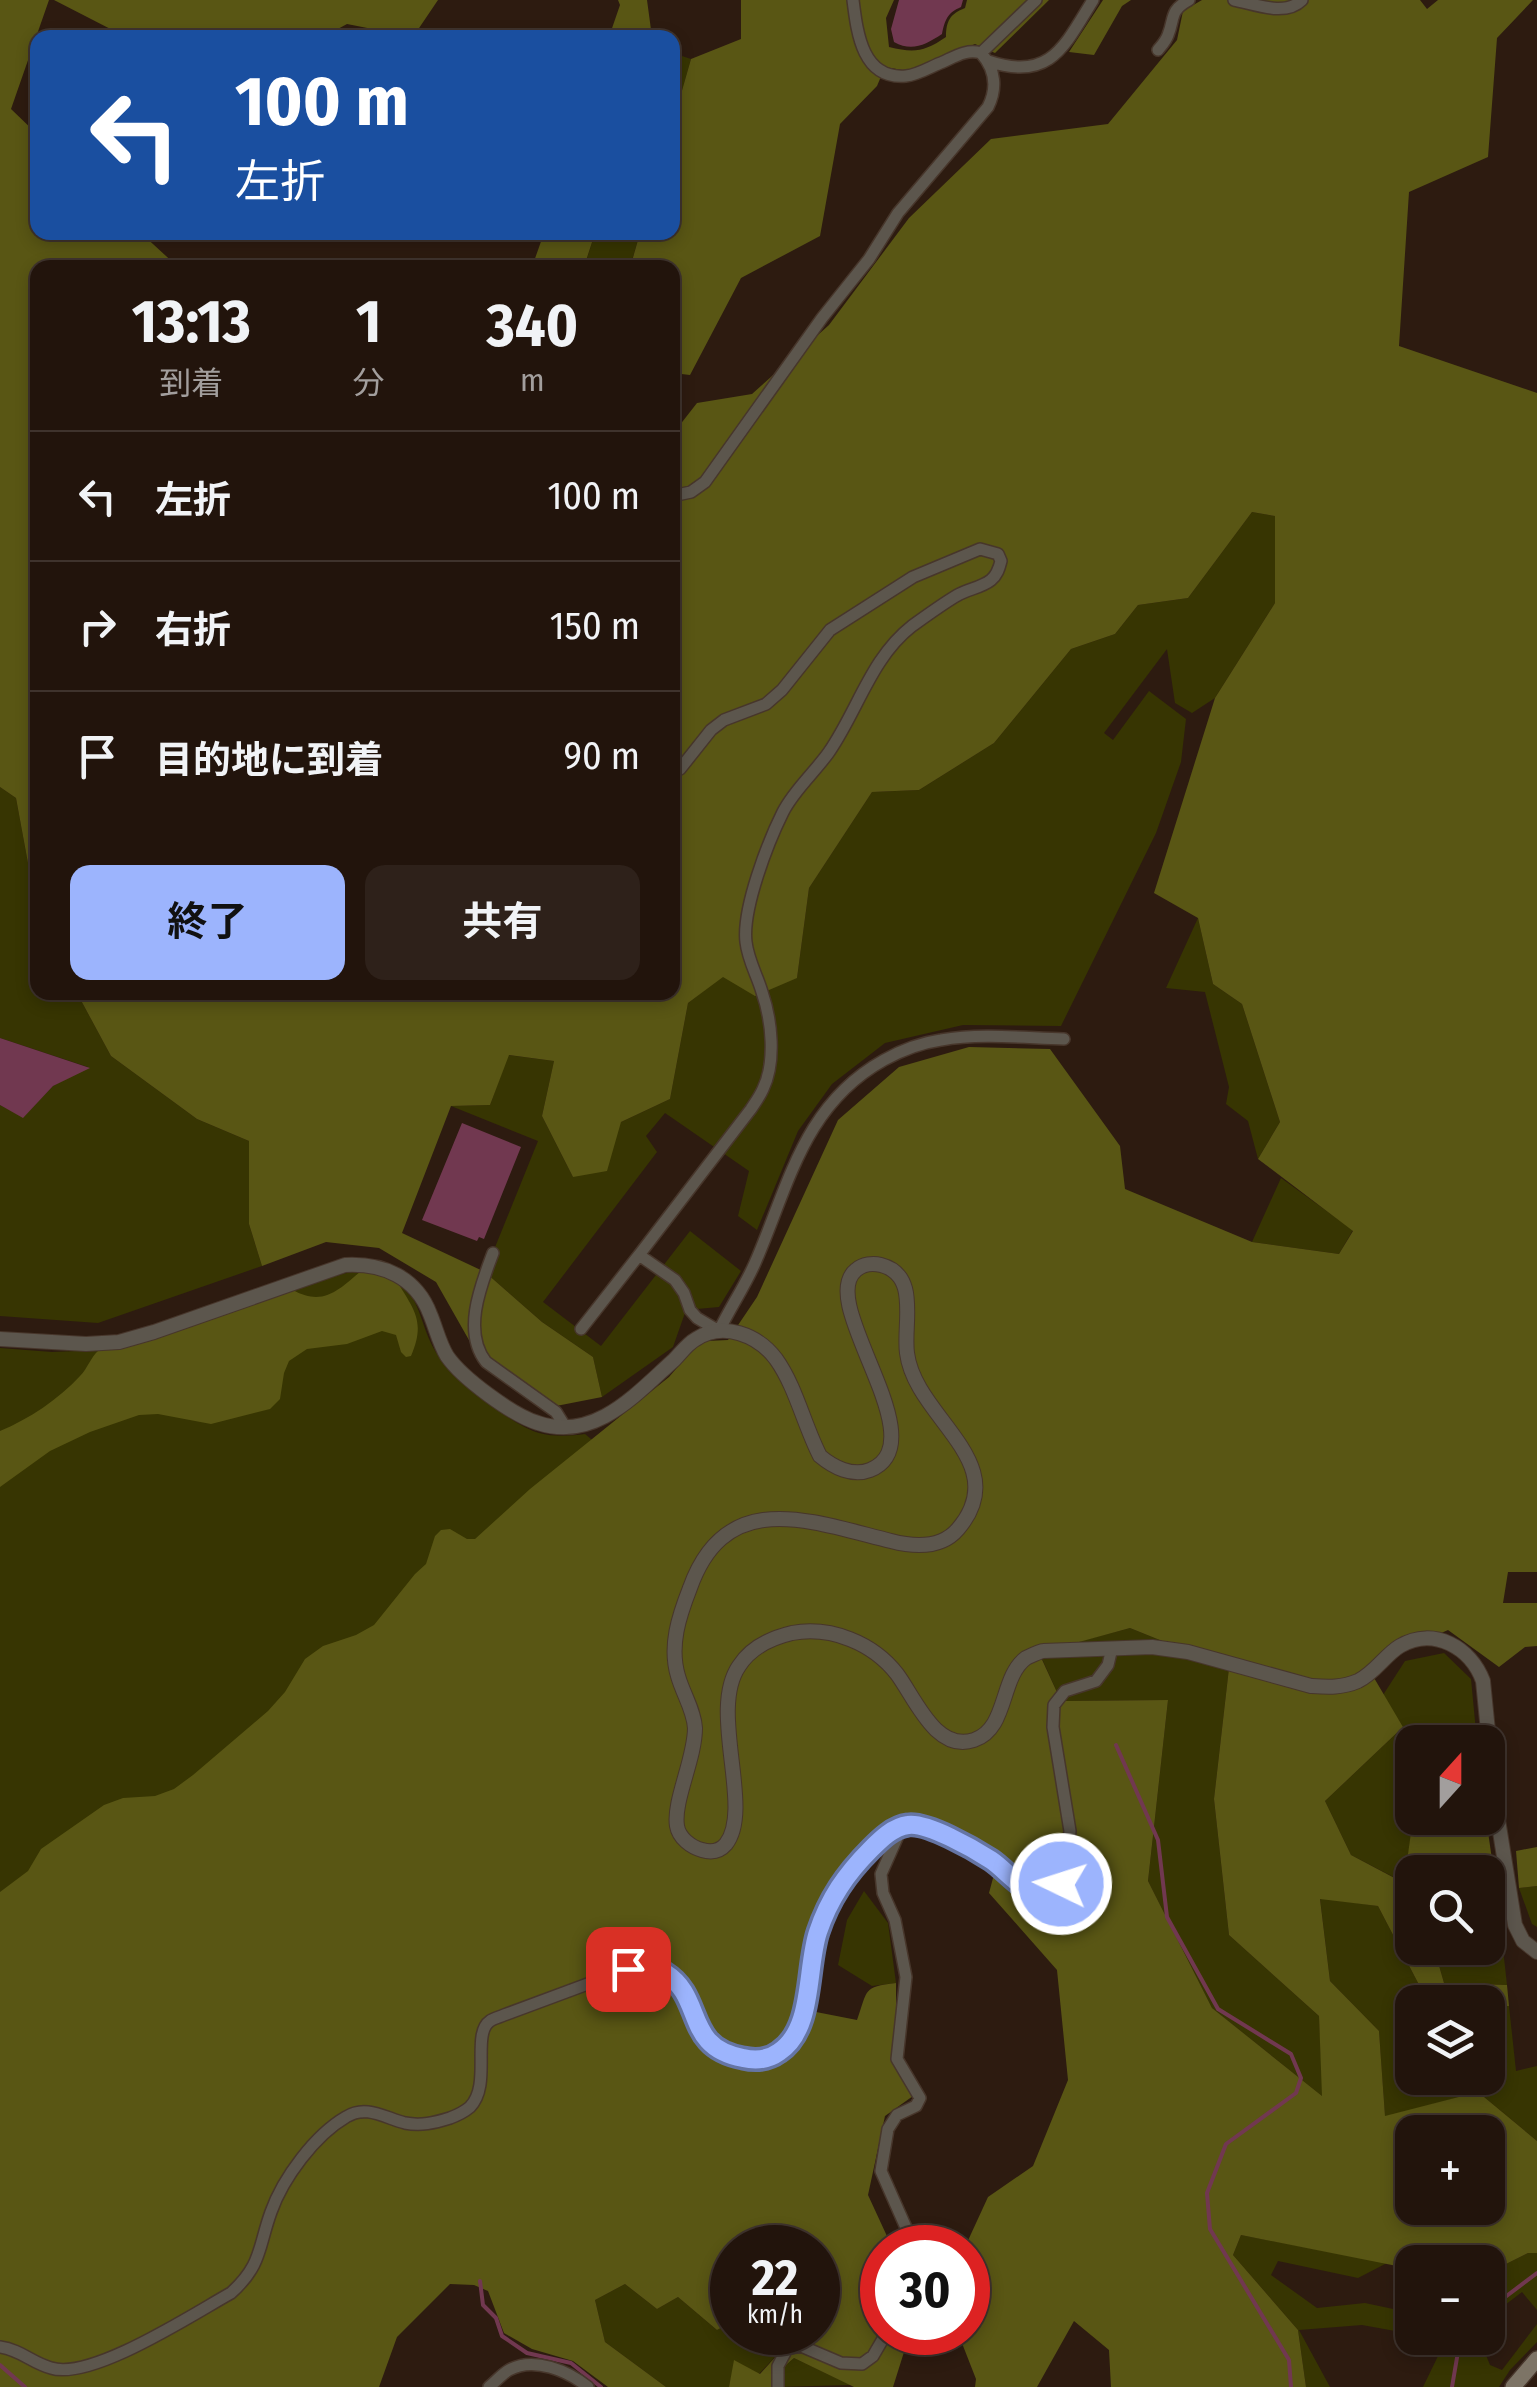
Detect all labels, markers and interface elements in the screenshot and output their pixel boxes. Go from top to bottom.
text: 100 m [235,60,409,144]
icon: left [70,70,200,200]
text: 左折 [235,155,325,209]
text: 13:13 [132,286,251,358]
text: 1 [356,286,381,358]
text: 340 [486,290,578,362]
text: m [520,361,545,399]
text: 到着 [159,364,223,402]
text: 分 [353,364,385,402]
icon: left [70,469,125,524]
text: 100 m [547,473,640,519]
text: 左折 [155,477,231,523]
icon: right [70,599,125,654]
text: 150 m [550,603,640,649]
text: 右折 [155,607,231,653]
icon: arrive [70,729,125,784]
text: 90 m [564,733,640,779]
text: 目的地に到着 [155,737,383,783]
button: 終了 [70,865,345,980]
button: 共有 [365,865,640,980]
north arrow [1395,1725,1505,1835]
map controls [1395,1725,1505,2355]
position arrow [1009,1832,1113,1936]
button: search [1395,1855,1505,1965]
pin [586,1927,671,2012]
icon: arrive [601,1942,656,1997]
button: layers [1395,1985,1505,2095]
button: + [1395,2115,1505,2225]
speed limit sign: 30 [860,2225,990,2355]
button: − [1395,2245,1505,2355]
text: 22 [752,2248,798,2308]
text: km/h [747,2300,803,2330]

